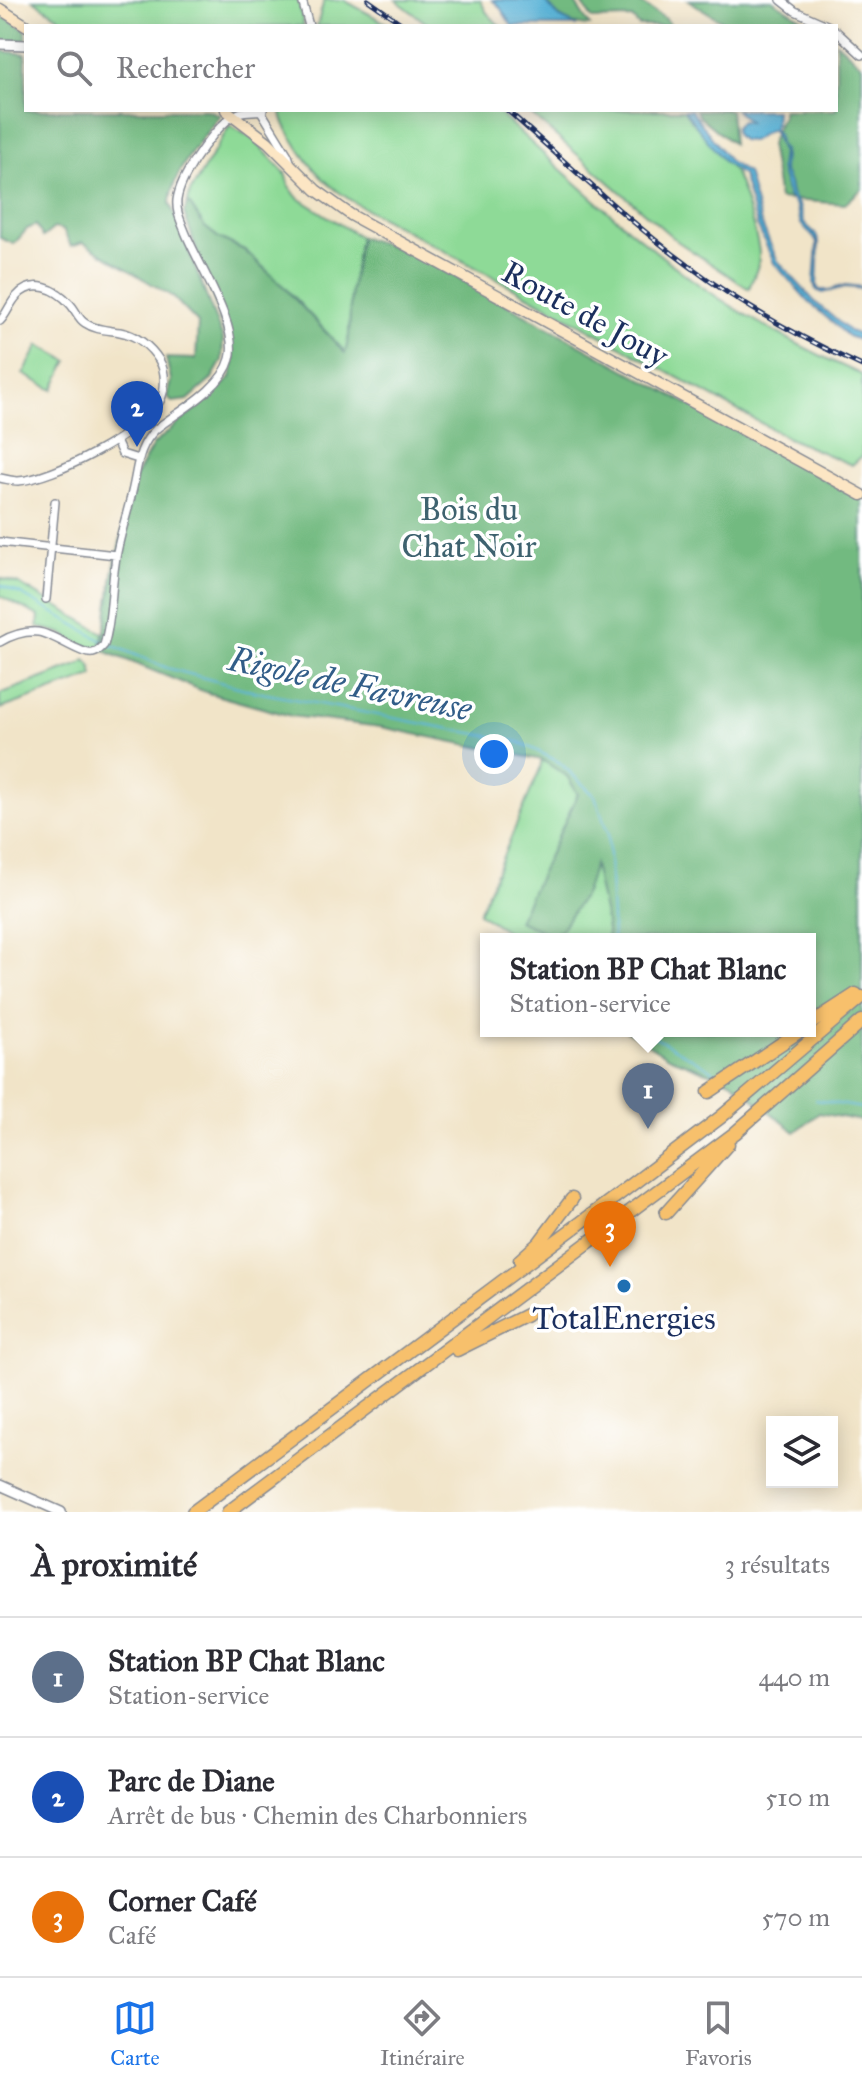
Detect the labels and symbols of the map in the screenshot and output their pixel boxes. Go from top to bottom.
street label: Route de Jouy [495,252,676,376]
pin: 2 [111,381,163,447]
park label: Bois du Chat Noir [401,490,537,566]
water label: Rigole de Favreuse [224,638,476,730]
your location [474,734,514,774]
pin: 1 [622,1063,674,1129]
pin: 3 [584,1201,636,1267]
marker: TotalEnergies [615,1277,633,1295]
place label: TotalEnergies [532,1299,716,1338]

